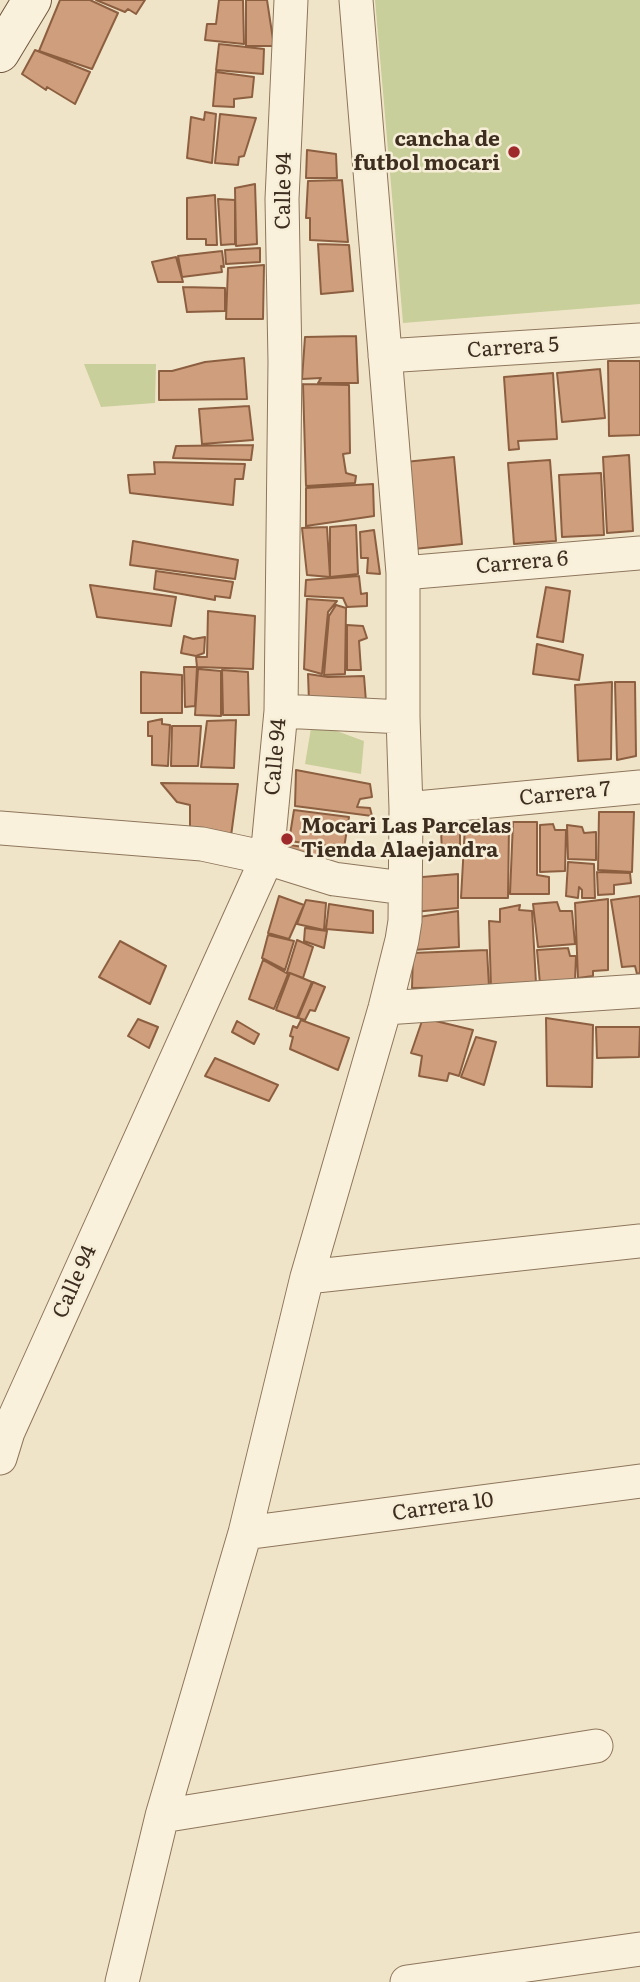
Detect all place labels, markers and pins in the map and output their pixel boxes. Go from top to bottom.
place label: cancha de futbol mocari [354,127,500,177]
marker: cancha de futbol mocari [506,144,522,160]
place label: Mocari Las Parcelas Tienda Alaejandra [301,814,511,864]
marker: Mocari Las Parcelas Tienda Alaejandra [279,831,295,847]

